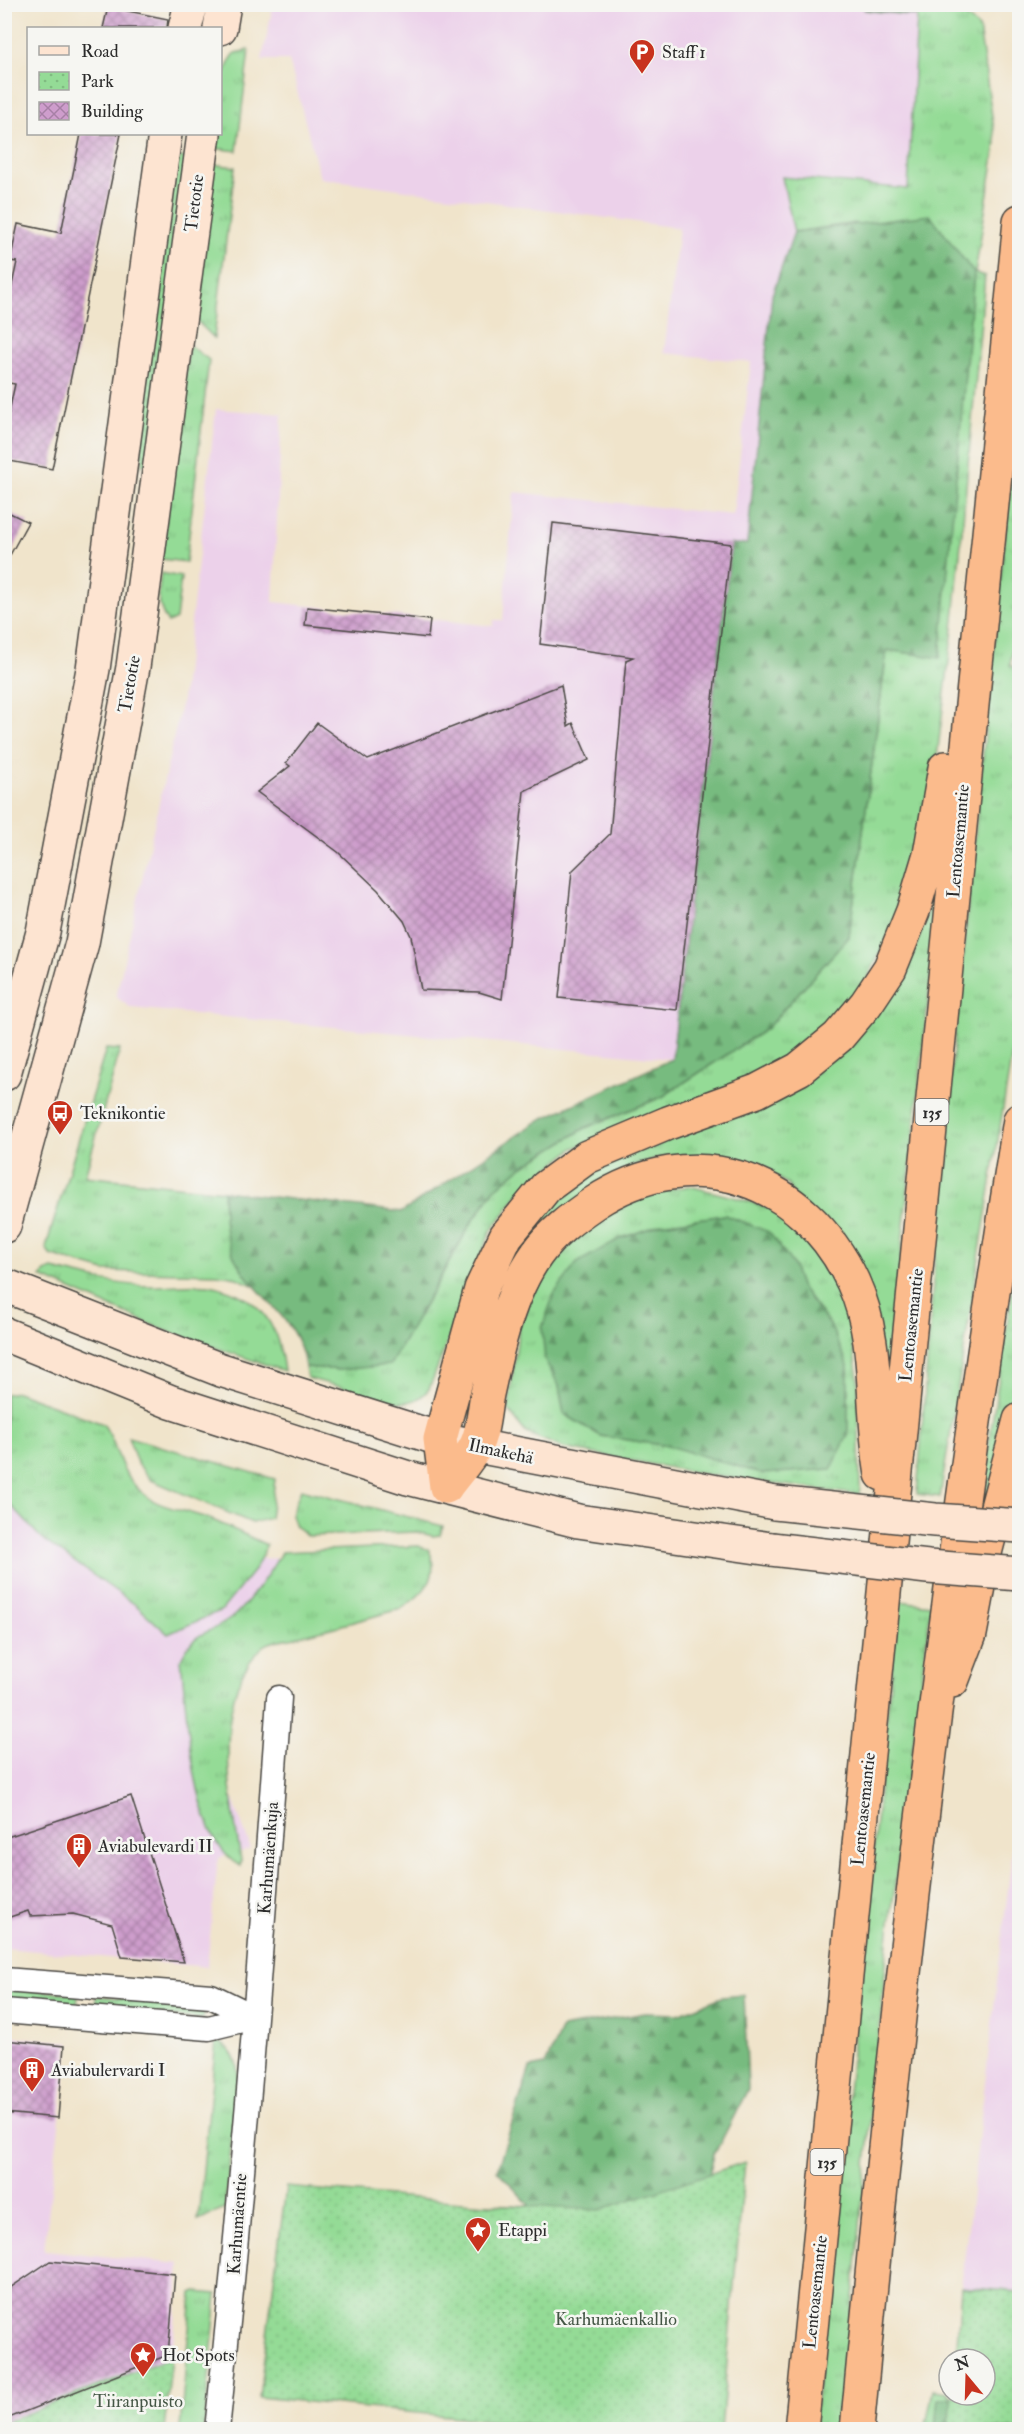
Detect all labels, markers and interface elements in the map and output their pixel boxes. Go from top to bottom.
legend [27,27,222,135]
parking icon: Staff 1 [627,37,657,75]
text: Road [81,40,119,63]
place label: Staff 1 [662,41,706,64]
text: Park [81,70,114,93]
text: Building [81,100,144,123]
street label: Tietotie [180,172,209,233]
street label: Tietotie [113,653,146,715]
street label: Lentoasemantie [942,783,975,899]
bus stop icon: Teknikontie [45,1098,75,1136]
road number: 135 [916,1099,948,1125]
place label: Teknikontie [80,1102,166,1125]
street label: Lentoasemantie [894,1267,929,1383]
street label: Ilmakehä [466,1433,536,1470]
street label: Lentoasemantie [846,1751,881,1867]
street label: Karhumäenkuja [253,1800,284,1915]
building icon: Aviabulevardi II [64,1831,94,1869]
place label: Aviabulevardi II [97,1835,213,1858]
building icon: Aviabulervardi I [17,2055,47,2093]
place label: Aviabulervardi I [50,2059,165,2082]
road number: 135 [810,2149,844,2175]
street label: Karhumäentie [222,2172,253,2275]
place icon: Etappi [463,2215,493,2253]
place label: Etappi [498,2219,547,2242]
street label: Lentoasemantie [798,2234,833,2350]
park label: Karhumäenkallio [555,2308,677,2331]
place icon: Hot Spots [128,2340,158,2378]
place label: Hot Spots [162,2344,235,2367]
north arrow [937,2347,997,2407]
text: N [951,2352,973,2376]
park label: Tiiranpuisto [93,2390,183,2413]

